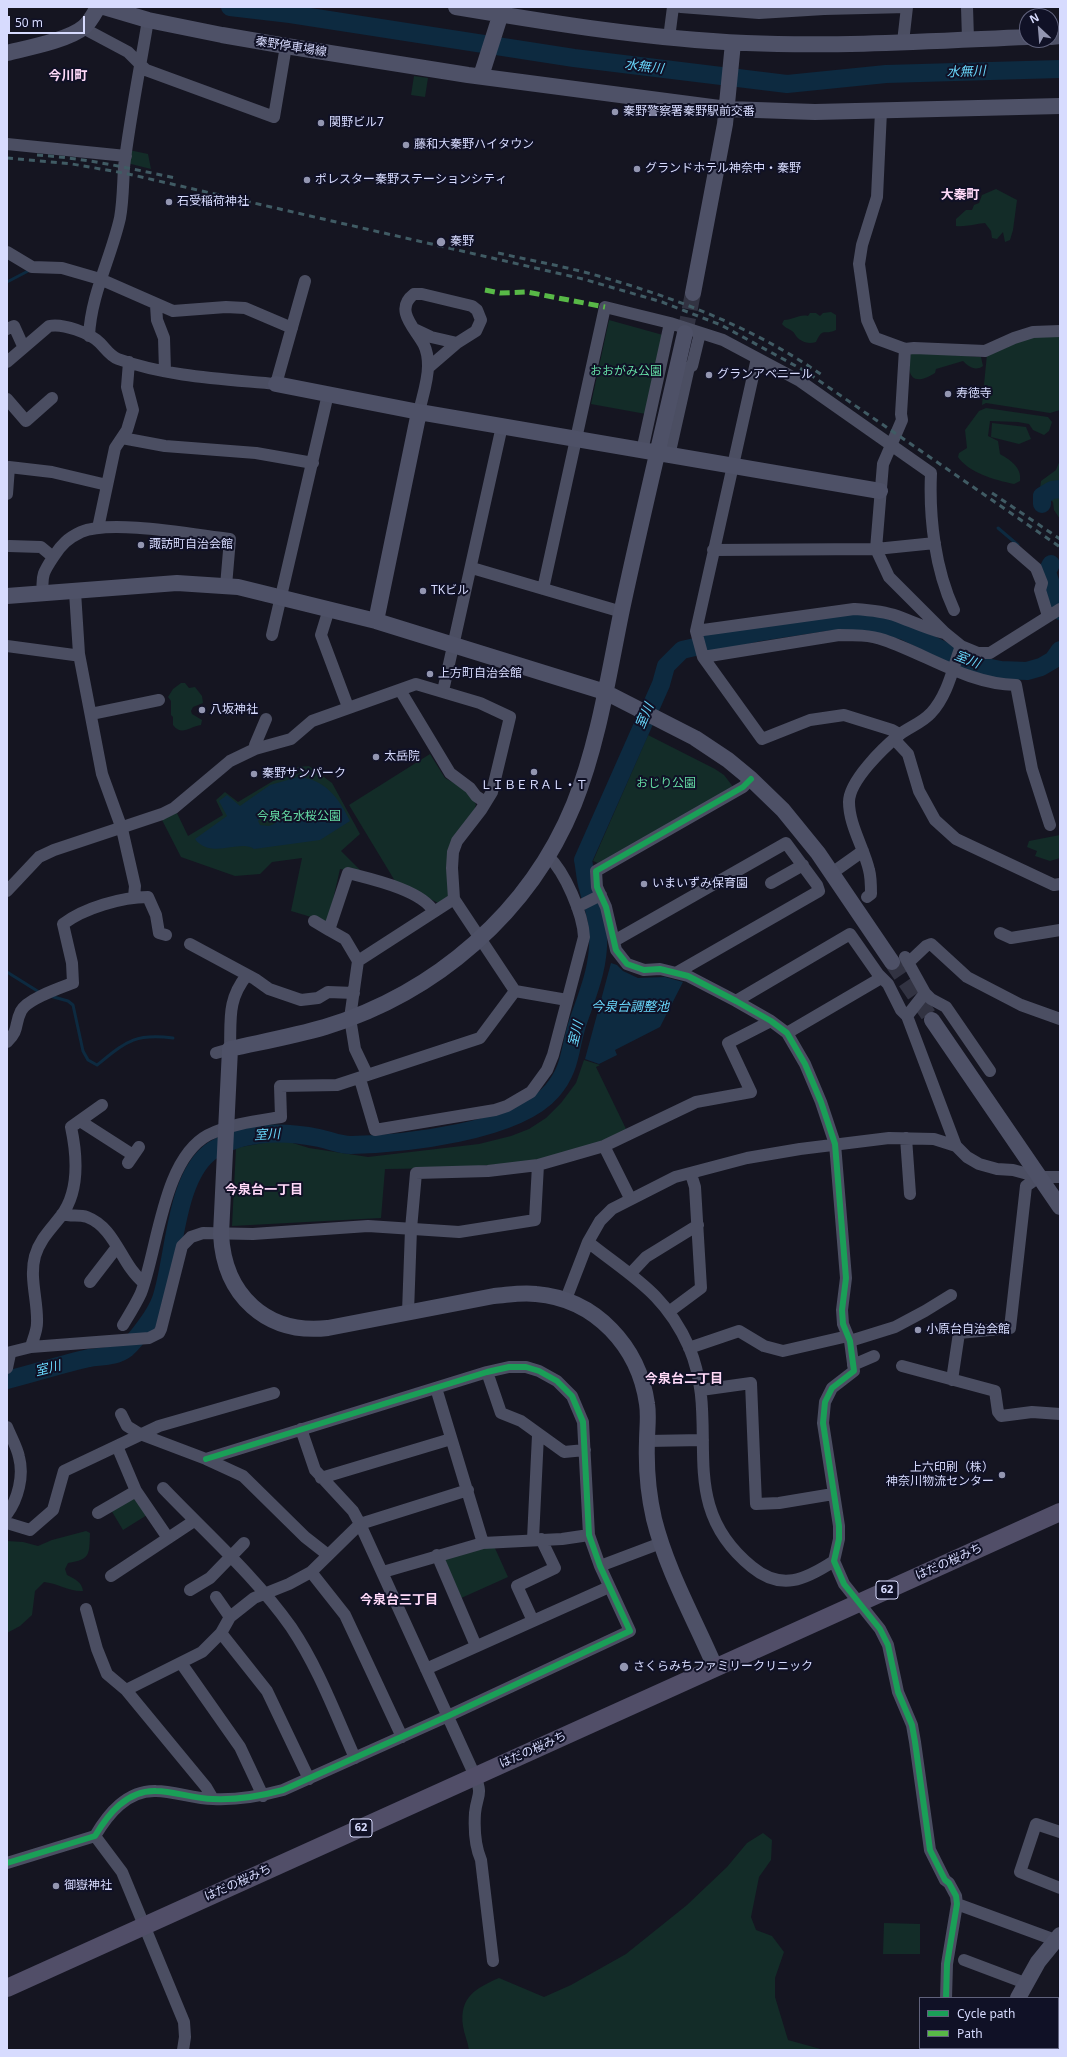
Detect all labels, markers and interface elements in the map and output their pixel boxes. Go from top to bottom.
scale bar [10,8,87,34]
north arrow [1019,8,1059,48]
text: N [1027,9,1041,26]
text: 50 m [15,14,43,31]
street label: 秦野停車場線 [254,34,328,60]
water label: 水無川 [624,57,664,77]
water label: 水無川 [946,64,986,80]
district label: 今川町 [49,68,87,84]
place label: 秦野警察署秦野駅前交番 [623,105,755,119]
marker: 秦野警察署秦野駅前交番 [610,107,620,117]
place label: 関野ビル7 [329,116,384,130]
marker: 関野ビル7 [316,118,326,128]
place label: 藤和大秦野ハイタウン [414,138,534,152]
marker: 藤和大秦野ハイタウン [401,140,411,150]
place label: グランドホテル神奈中・秦野 [645,162,801,176]
marker: グランドホテル神奈中・秦野 [632,164,642,174]
place label: ポレスター秦野ステーションシティ [315,173,507,187]
marker: ポレスター秦野ステーションシティ [302,175,312,185]
district label: 大秦町 [941,187,979,203]
place label: 石受稲荷神社 [177,195,249,209]
marker: 石受稲荷神社 [164,197,174,207]
place label: 秦野 [450,235,474,249]
marker: 秦野 [435,236,447,248]
park label: おおがみ公園 [590,365,662,379]
place label: グランアベニール [717,368,813,382]
marker: グランアベニール [704,370,714,380]
place label: 寿徳寺 [956,387,992,401]
marker: 寿徳寺 [943,389,953,399]
place label: 諏訪町自治会館 [149,538,233,552]
marker: 諏訪町自治会館 [136,540,146,550]
place label: TKビル [431,584,469,598]
marker: TKビル [418,586,428,596]
water label: 室川 [952,648,982,672]
place label: 上方町自治会館 [438,667,522,681]
marker: 上方町自治会館 [425,669,435,679]
water label: 室川 [633,701,657,731]
place label: 八坂神社 [210,703,258,717]
marker: 八坂神社 [197,705,207,715]
place label: 太岳院 [384,750,420,764]
marker: 太岳院 [371,752,381,762]
place label: 秦野サンパーク [262,767,346,781]
marker: ＬＩＢＥＲＡＬ・Ｔ [529,767,539,777]
marker: 秦野サンパーク [249,769,259,779]
park label: おじり公園 [636,777,696,791]
place label: ＬＩＢＥＲＡＬ・Ｔ [480,779,588,793]
park label: 今泉名水桜公園 [257,810,341,824]
place label: いまいずみ保育園 [652,877,748,891]
marker: いまいずみ保育園 [639,879,649,889]
water label: 今泉台調整池 [591,999,669,1015]
water label: 室川 [565,1019,587,1049]
water label: 室川 [254,1127,280,1143]
district label: 今泉台一丁目 [225,1182,303,1198]
place label: 小原台自治会館 [926,1323,1010,1337]
marker: 小原台自治会館 [913,1325,923,1335]
water label: 室川 [33,1358,63,1380]
district label: 今泉台二丁目 [645,1371,723,1387]
place label: 上六印刷（株） 神奈川物流センター [886,1461,994,1489]
marker: 上六印刷（株） 神奈川物流センター [997,1470,1007,1480]
street label: はだの桜みち [913,1541,985,1583]
road number: 62 [876,1581,898,1599]
district label: 今泉台三丁目 [360,1592,438,1608]
place label: さくらみちファミリークリニック [633,1660,813,1674]
marker: さくらみちファミリークリニック [618,1661,630,1673]
street label: はだの桜みち [497,1729,569,1771]
road number: 62 [350,1819,372,1837]
street label: はだの桜みち [202,1862,274,1904]
place label: 御嶽神社 [64,1879,112,1893]
marker: 御嶽神社 [51,1881,61,1891]
legend [919,1997,1059,2049]
text: Cycle path [957,2005,1015,2022]
text: Path [957,2025,983,2042]

